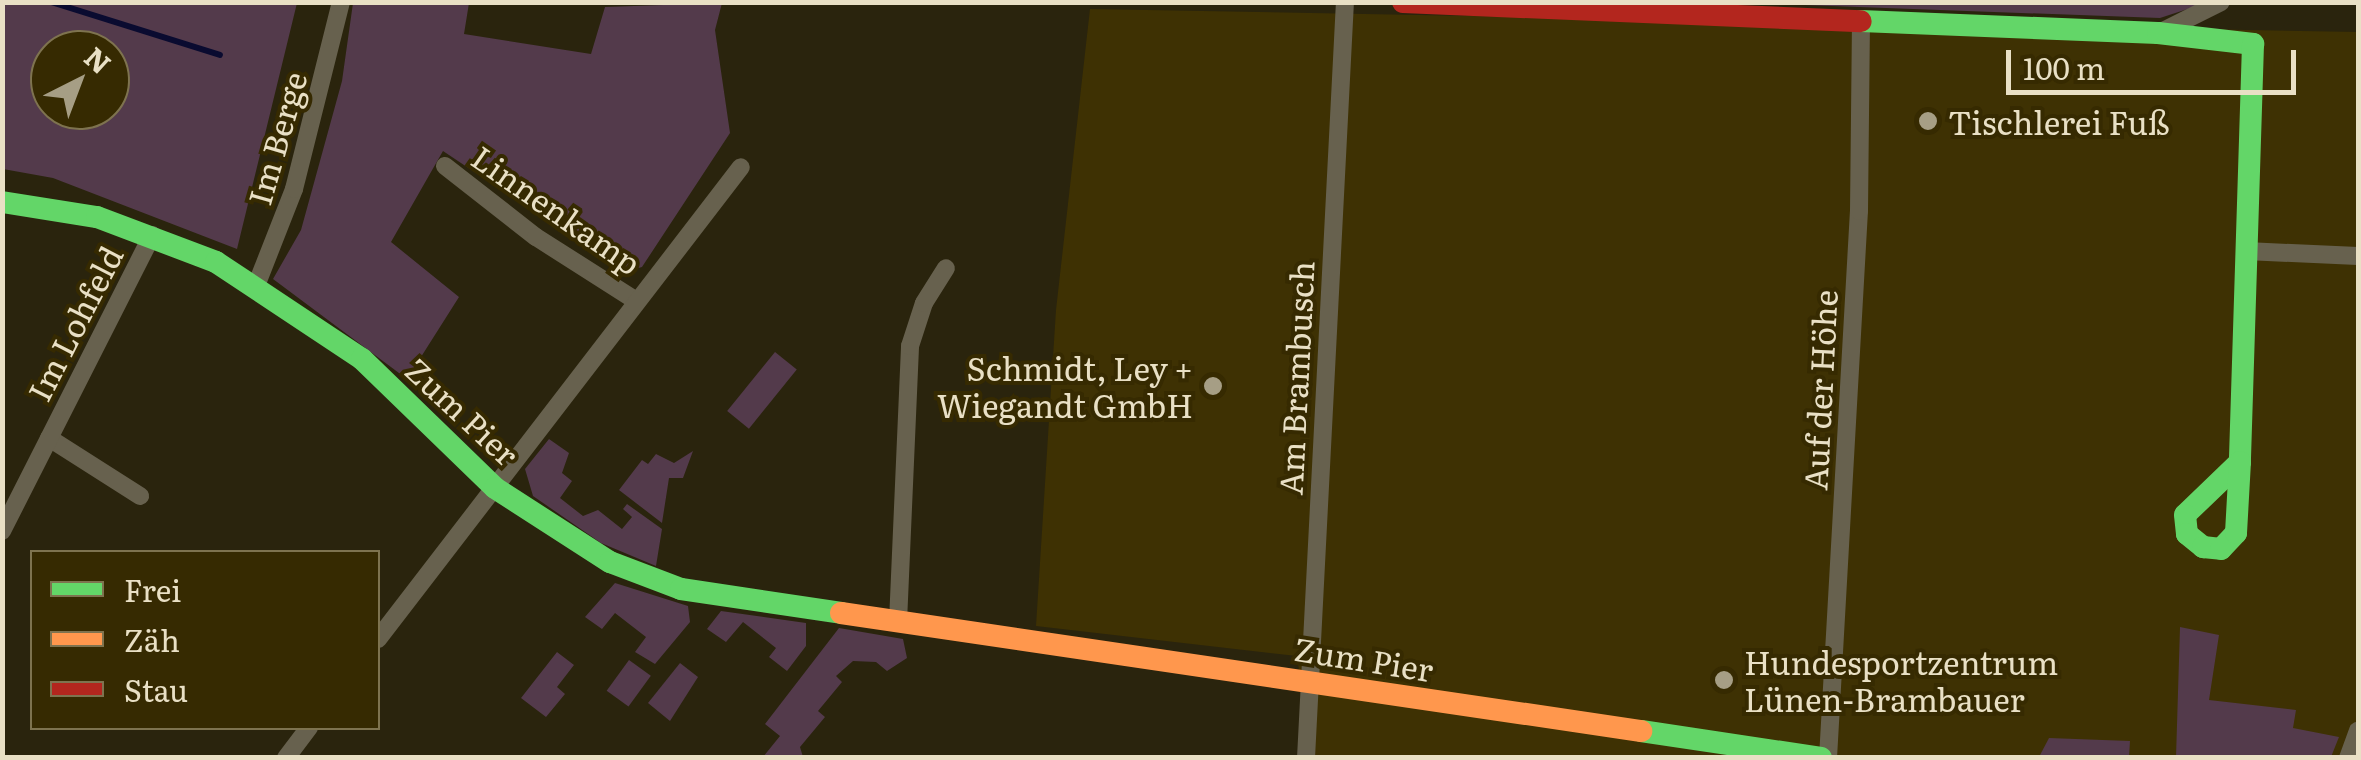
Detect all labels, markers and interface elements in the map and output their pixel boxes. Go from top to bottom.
north arrow [30,30,130,130]
scale bar [2011,30,2301,92]
text: N [76,36,122,83]
text: 100 m [2023,45,2105,89]
street label: Im Berge [239,67,313,209]
place label: Tischlerei Fuß [1948,102,2170,140]
marker: Tischlerei Fuß [1917,110,1939,132]
street label: Linnenkamp [465,137,649,281]
street label: Im Lohfeld [19,239,129,407]
street label: Am Brambusch [1270,260,1320,496]
street label: Auf der Höhe [1795,289,1843,491]
street label: Zum Pier [399,349,527,473]
place label: Schmidt, Ley + Wiegandt GmbH [937,349,1193,424]
marker: Schmidt, Ley + Wiegandt GmbH [1202,375,1224,397]
legend [30,550,380,730]
text: Frei [124,567,181,611]
text: Zäh [124,617,180,661]
street label: Zum Pier [1292,628,1436,688]
place label: Hundesportzentrum Lünen-Brambauer [1744,643,2058,718]
text: Stau [124,667,188,711]
marker: Hundesportzentrum Lünen-Brambauer [1713,669,1735,691]

